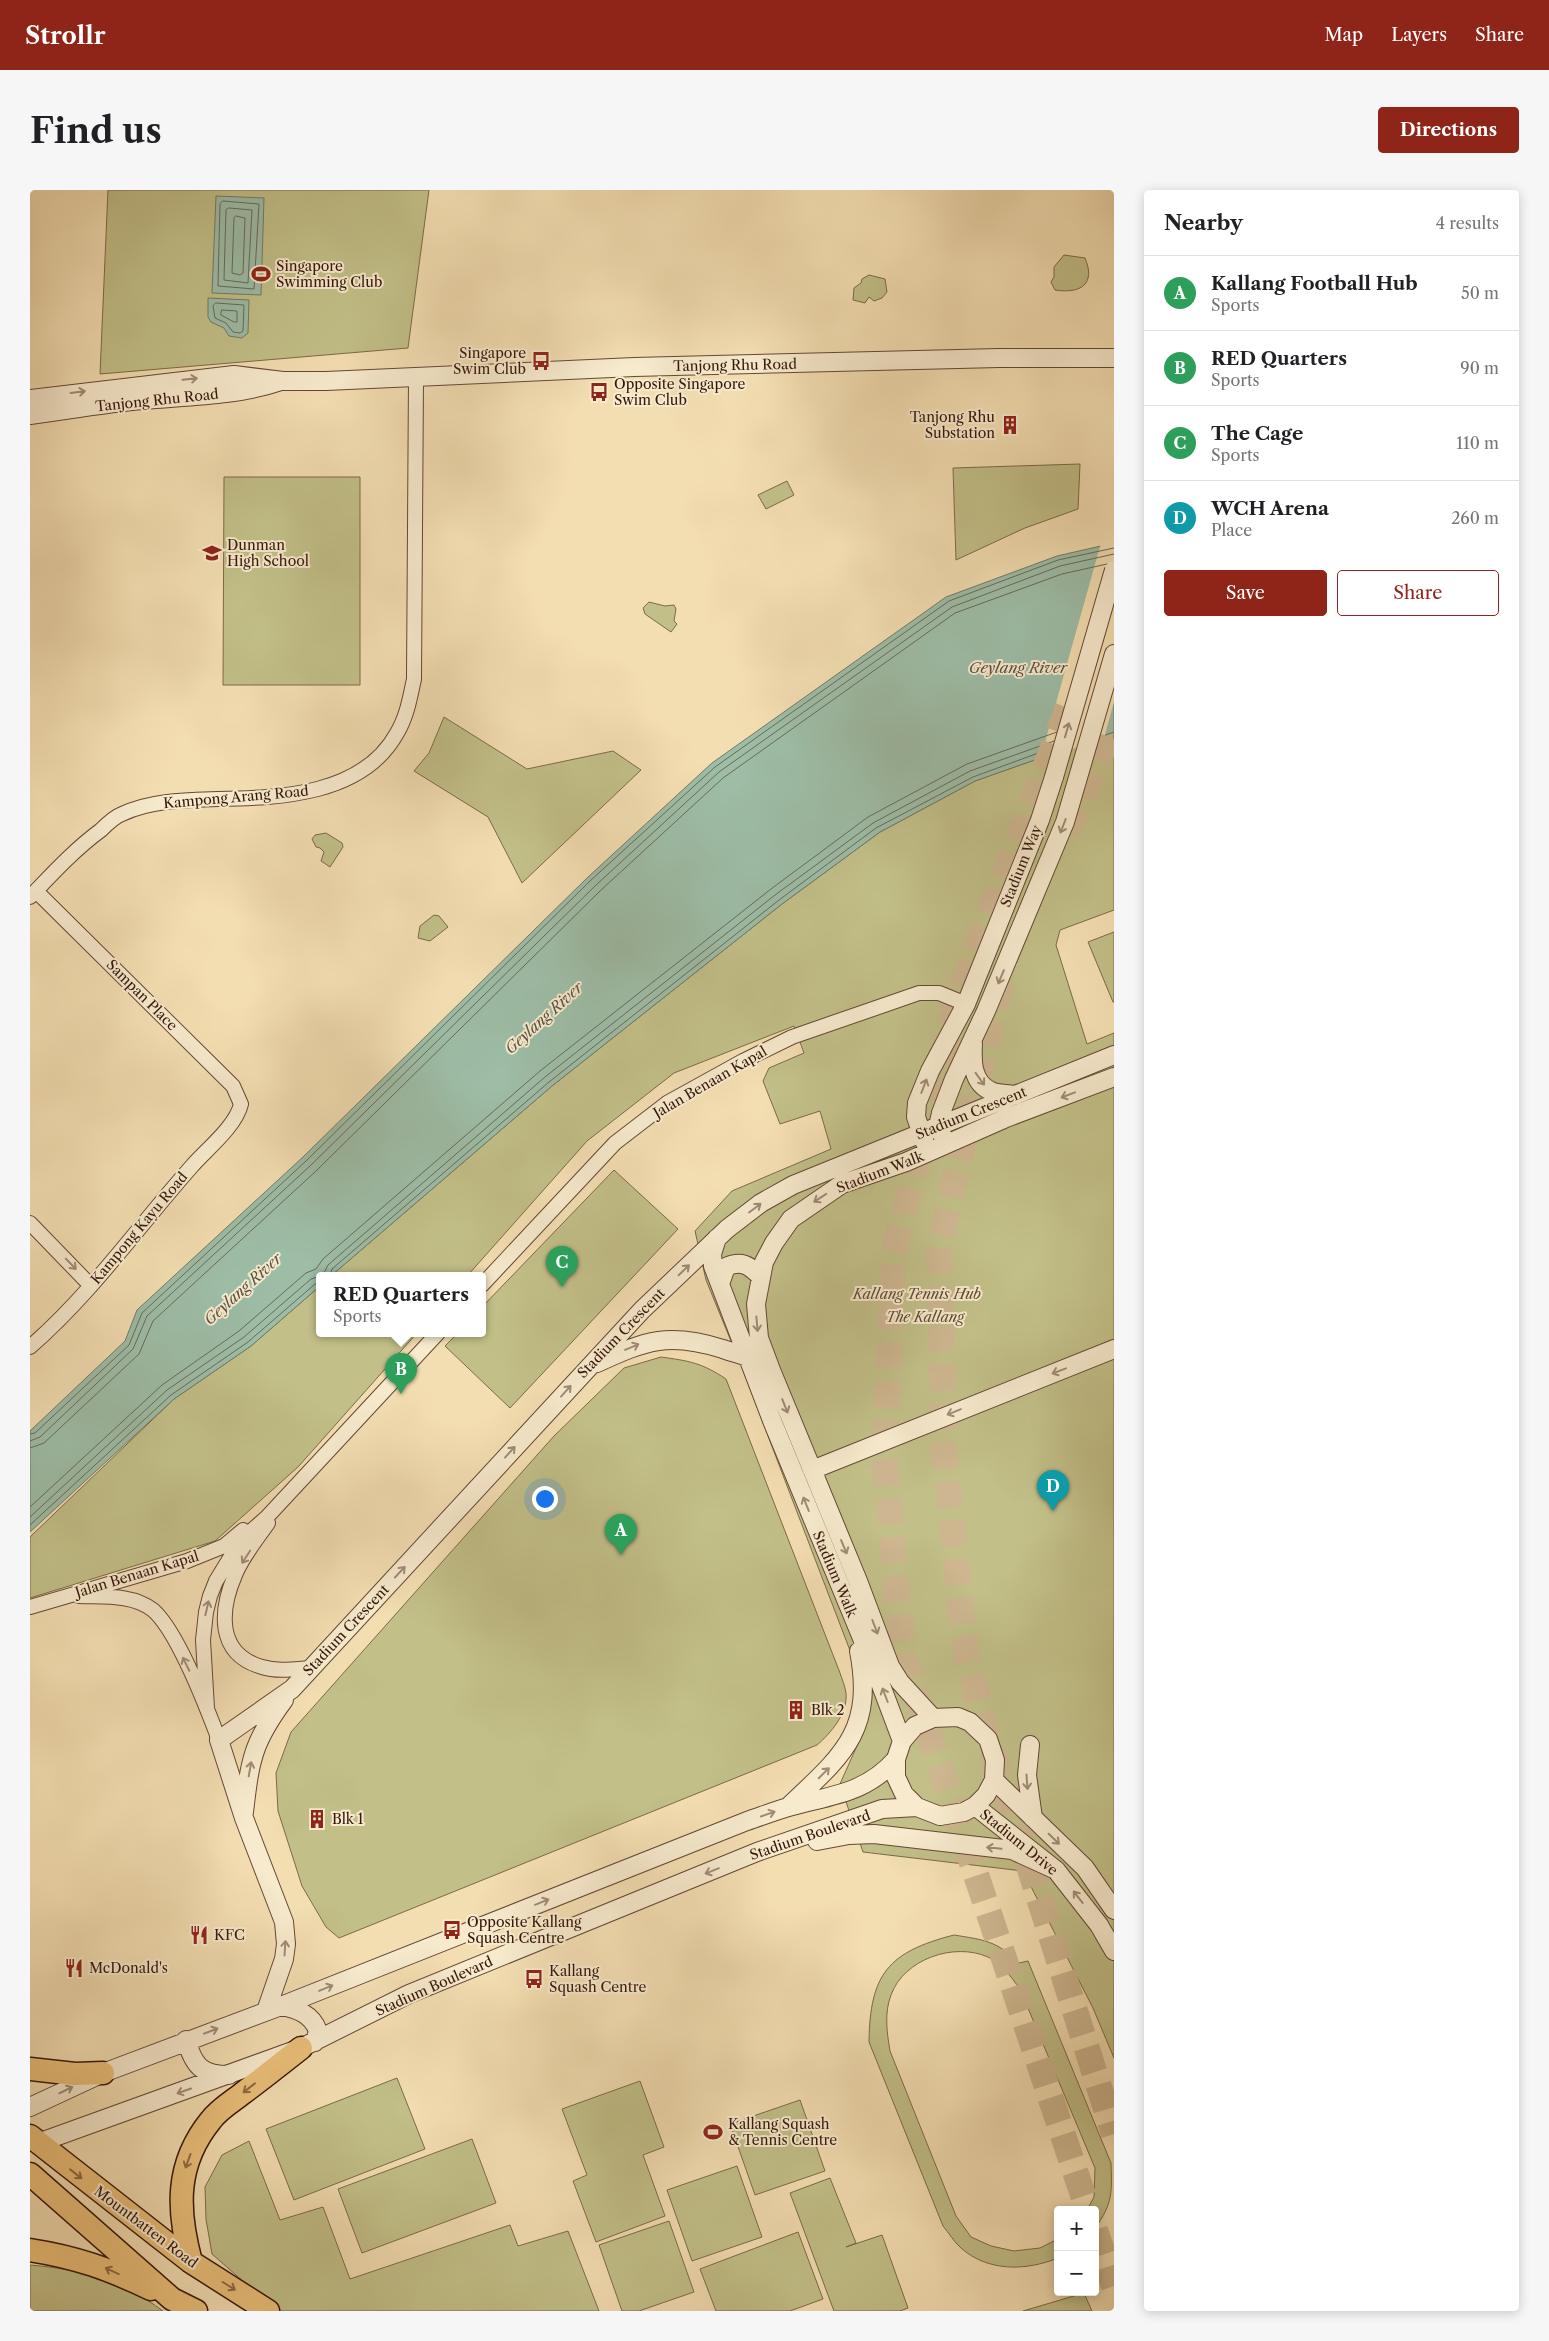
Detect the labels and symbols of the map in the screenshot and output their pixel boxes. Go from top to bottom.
place label: Singapore Swimming Club [276,257,382,291]
sports icon: Singapore Swimming Club [250,263,272,285]
place label: Singapore Swim Club [453,344,526,378]
bus stop icon: Singapore Swim Club [530,350,552,372]
street label: Tanjong Rhu Road [673,355,797,375]
one-way arrow [182,374,198,383]
place label: Opposite Singapore Swim Club [614,375,745,409]
bus stop icon: Opposite Singapore Swim Club [588,381,610,403]
street label: Tanjong Rhu Road [95,385,220,415]
one-way arrow [70,387,86,397]
place label: Tanjong Rhu Substation [910,408,995,442]
building icon: Tanjong Rhu Substation [999,414,1021,436]
place label: Dunman High School [227,536,309,570]
school or university icon: Dunman High School [201,542,223,564]
water label: Geylang River [969,658,1068,677]
one-way arrow [1063,722,1073,738]
street label: Kampong Arang Road [163,782,310,812]
one-way arrow [1058,818,1067,834]
street label: Stadium Way [996,822,1046,910]
street label: Sampan Place [103,956,181,1034]
one-way arrow [995,969,1005,984]
water label: Geylang River [501,977,587,1058]
street label: Jalan Benaan Kapal [648,1042,770,1123]
one-way arrow [975,1072,985,1086]
one-way arrow [920,1079,929,1094]
street label: Stadium Crescent [913,1082,1029,1143]
one-way arrow [1061,1091,1077,1100]
street label: Stadium Walk [834,1147,927,1197]
street label: Kampong Kayu Road [87,1168,192,1288]
one-way arrow [813,1193,827,1203]
one-way arrow [748,1202,761,1213]
pin: C [546,1246,578,1287]
water label: Geylang River [200,1248,286,1329]
one-way arrow [65,1258,77,1271]
one-way arrow [677,1264,690,1276]
street label: Stadium Crescent [573,1284,669,1382]
park label: Kallang Tennis Hub [852,1285,981,1303]
park label: The Kallang [886,1308,966,1326]
one-way arrow [753,1316,762,1332]
one-way arrow [624,1342,639,1351]
pin: B [385,1353,417,1394]
one-way arrow [1052,1366,1067,1376]
one-way arrow [560,1384,572,1397]
one-way arrow [781,1398,790,1413]
one-way arrow [947,1408,962,1417]
one-way arrow [504,1446,516,1459]
pin: D [1037,1470,1069,1511]
your location [532,1486,558,1512]
one-way arrow [801,1497,810,1512]
pin: A [605,1514,637,1555]
street label: Stadium Walk [809,1528,862,1621]
one-way arrow [839,1539,849,1554]
street label: Jalan Benaan Kapal [71,1547,201,1602]
one-way arrow [241,1549,251,1563]
one-way arrow [395,1565,406,1578]
street label: Stadium Crescent [299,1581,393,1679]
one-way arrow [203,1600,212,1616]
one-way arrow [871,1618,880,1634]
one-way arrow [181,1657,190,1672]
one-way arrow [880,1688,889,1703]
building icon: Blk 2 [785,1699,807,1721]
place label: Blk 2 [811,1701,844,1719]
one-way arrow [245,1762,255,1778]
one-way arrow [818,1767,830,1779]
one-way arrow [1023,1773,1032,1789]
street label: Stadium Drive [976,1805,1062,1879]
street label: Stadium Boulevard [747,1806,873,1864]
building icon: Blk 1 [306,1808,328,1830]
one-way arrow [760,1809,775,1818]
place label: Blk 1 [332,1810,363,1828]
one-way arrow [1047,1832,1059,1844]
one-way arrow [986,1843,1002,1853]
one-way arrow [705,1867,721,1876]
one-way arrow [1072,1891,1083,1904]
one-way arrow [534,1897,549,1906]
place label: Opposite Kallang Squash Centre [467,1913,582,1947]
bus stop icon: Opposite Kallang Squash Centre [441,1919,463,1941]
restaurant icon: KFC [188,1924,210,1946]
place label: KFC [214,1926,245,1944]
one-way arrow [280,1940,289,1956]
street label: Stadium Boulevard [373,1952,496,2020]
restaurant icon: McDonald's [63,1957,85,1979]
place label: McDonald's [89,1959,168,1977]
place label: Kallang Squash Centre [549,1962,647,1996]
bus stop icon: Kallang Squash Centre [523,1968,545,1990]
one-way arrow [318,1982,333,1992]
one-way arrow [202,2026,218,2035]
one-way arrow [243,2083,256,2094]
one-way arrow [59,2085,74,2095]
one-way arrow [177,2087,192,2096]
place label: Kallang Squash & Tennis Centre [728,2115,837,2149]
sports icon: Kallang Squash & Tennis Centre [702,2121,724,2143]
one-way arrow [183,2153,192,2169]
one-way arrow [69,2168,82,2179]
street label: Mountbatten Road [91,2182,202,2272]
one-way arrow [105,2266,120,2275]
one-way arrow [222,2282,236,2292]

